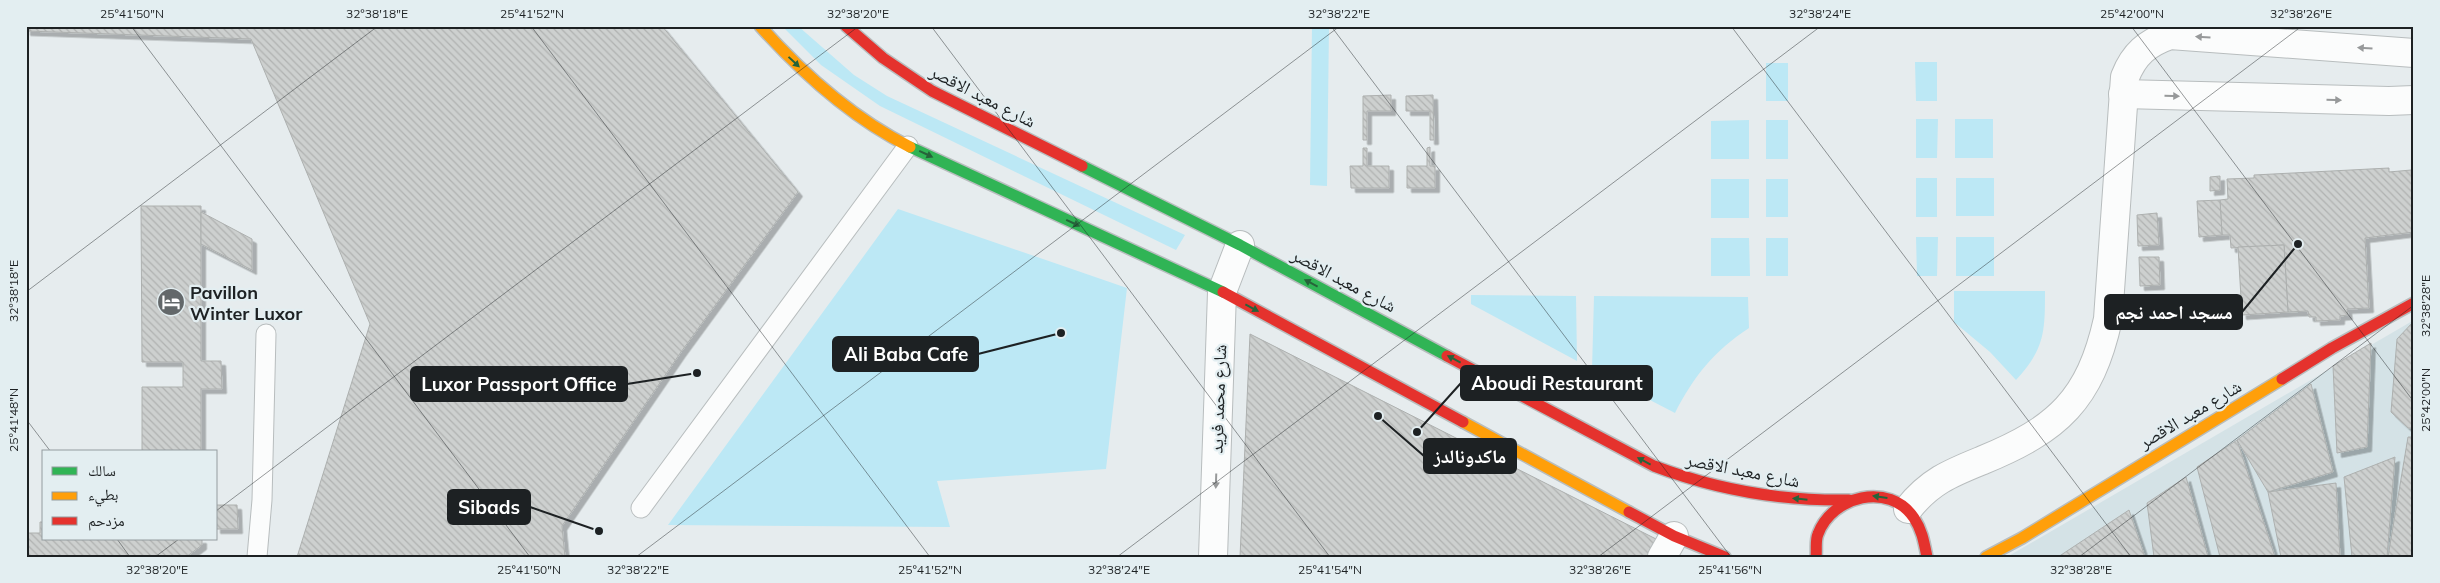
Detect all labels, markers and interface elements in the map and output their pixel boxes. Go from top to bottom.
text: 25°41'50"N [100,6,164,21]
text: 32°38'18"E [346,6,408,21]
text: 25°41'52"N [500,6,564,21]
text: 32°38'20"E [827,6,889,21]
text: 32°38'22"E [1308,6,1370,21]
text: 32°38'24"E [1789,6,1851,21]
text: 25°42'00"N [2100,6,2164,21]
text: 32°38'26"E [2270,6,2332,21]
one-way arrow [2195,33,2211,41]
one-way arrow [2357,44,2373,52]
one-way arrow [788,56,800,68]
street label: شارع معبد الاقصر [925,59,1040,132]
one-way arrow [2164,92,2180,100]
one-way arrow [2327,96,2343,104]
one-way arrow [919,151,933,159]
one-way arrow [1066,219,1081,227]
street label: شارع معبد الاقصر [1287,242,1400,317]
text: 32°38'18"E [6,260,21,322]
text: 32°38'28"E [2418,275,2433,337]
one-way arrow [1304,278,1317,287]
place label: Pavillon Winter Luxor [190,281,303,325]
hotel icon: Pavillon Winter Luxor [156,287,186,317]
callout: مسجد احمد نجم [2105,295,2242,329]
text: مسجد احمد نجم [2115,300,2233,325]
one-way arrow [1244,304,1259,312]
callout: Ali Baba Cafe [833,337,978,371]
text: Ali Baba Cafe [844,342,968,366]
street label: شارع محمد فريد [1205,344,1231,454]
one-way arrow [1447,355,1461,363]
callout: Aboudi Restaurant [1461,366,1652,400]
callout: Luxor Passport Office [411,367,627,401]
text: 25°42'00"N [2418,368,2433,432]
text: Aboudi Restaurant [1471,371,1643,395]
text: Luxor Passport Office [421,372,617,396]
street label: شارع معبد الاقصر [2134,374,2245,454]
text: 25°41'48"N [6,388,21,452]
callout: ماكدونالدز [1424,439,1516,473]
text: ماكدونالدز [1433,444,1506,468]
street label: شارع معبد الاقصر [1683,447,1802,492]
legend [42,450,218,540]
one-way arrow [1637,456,1650,465]
text: سالك [88,461,116,480]
one-way arrow [1211,473,1219,489]
text: بطيء [88,485,118,507]
callout: Sibads [448,490,530,524]
one-way arrow [1872,493,1888,501]
text: Sibads [458,495,520,519]
one-way arrow [1792,495,1808,503]
text: مزدحم [88,511,125,531]
text: 32°38'20"E [126,562,188,577]
text: 25°41'50"N [497,562,561,577]
text: 32°38'22"E [607,562,669,577]
text: 25°41'52"N [898,562,962,577]
text: 32°38'24"E [1088,562,1150,577]
text: 25°41'54"N [1298,562,1362,577]
text: 32°38'26"E [1569,562,1631,577]
text: 25°41'56"N [1698,562,1762,577]
text: 32°38'28"E [2050,562,2112,577]

